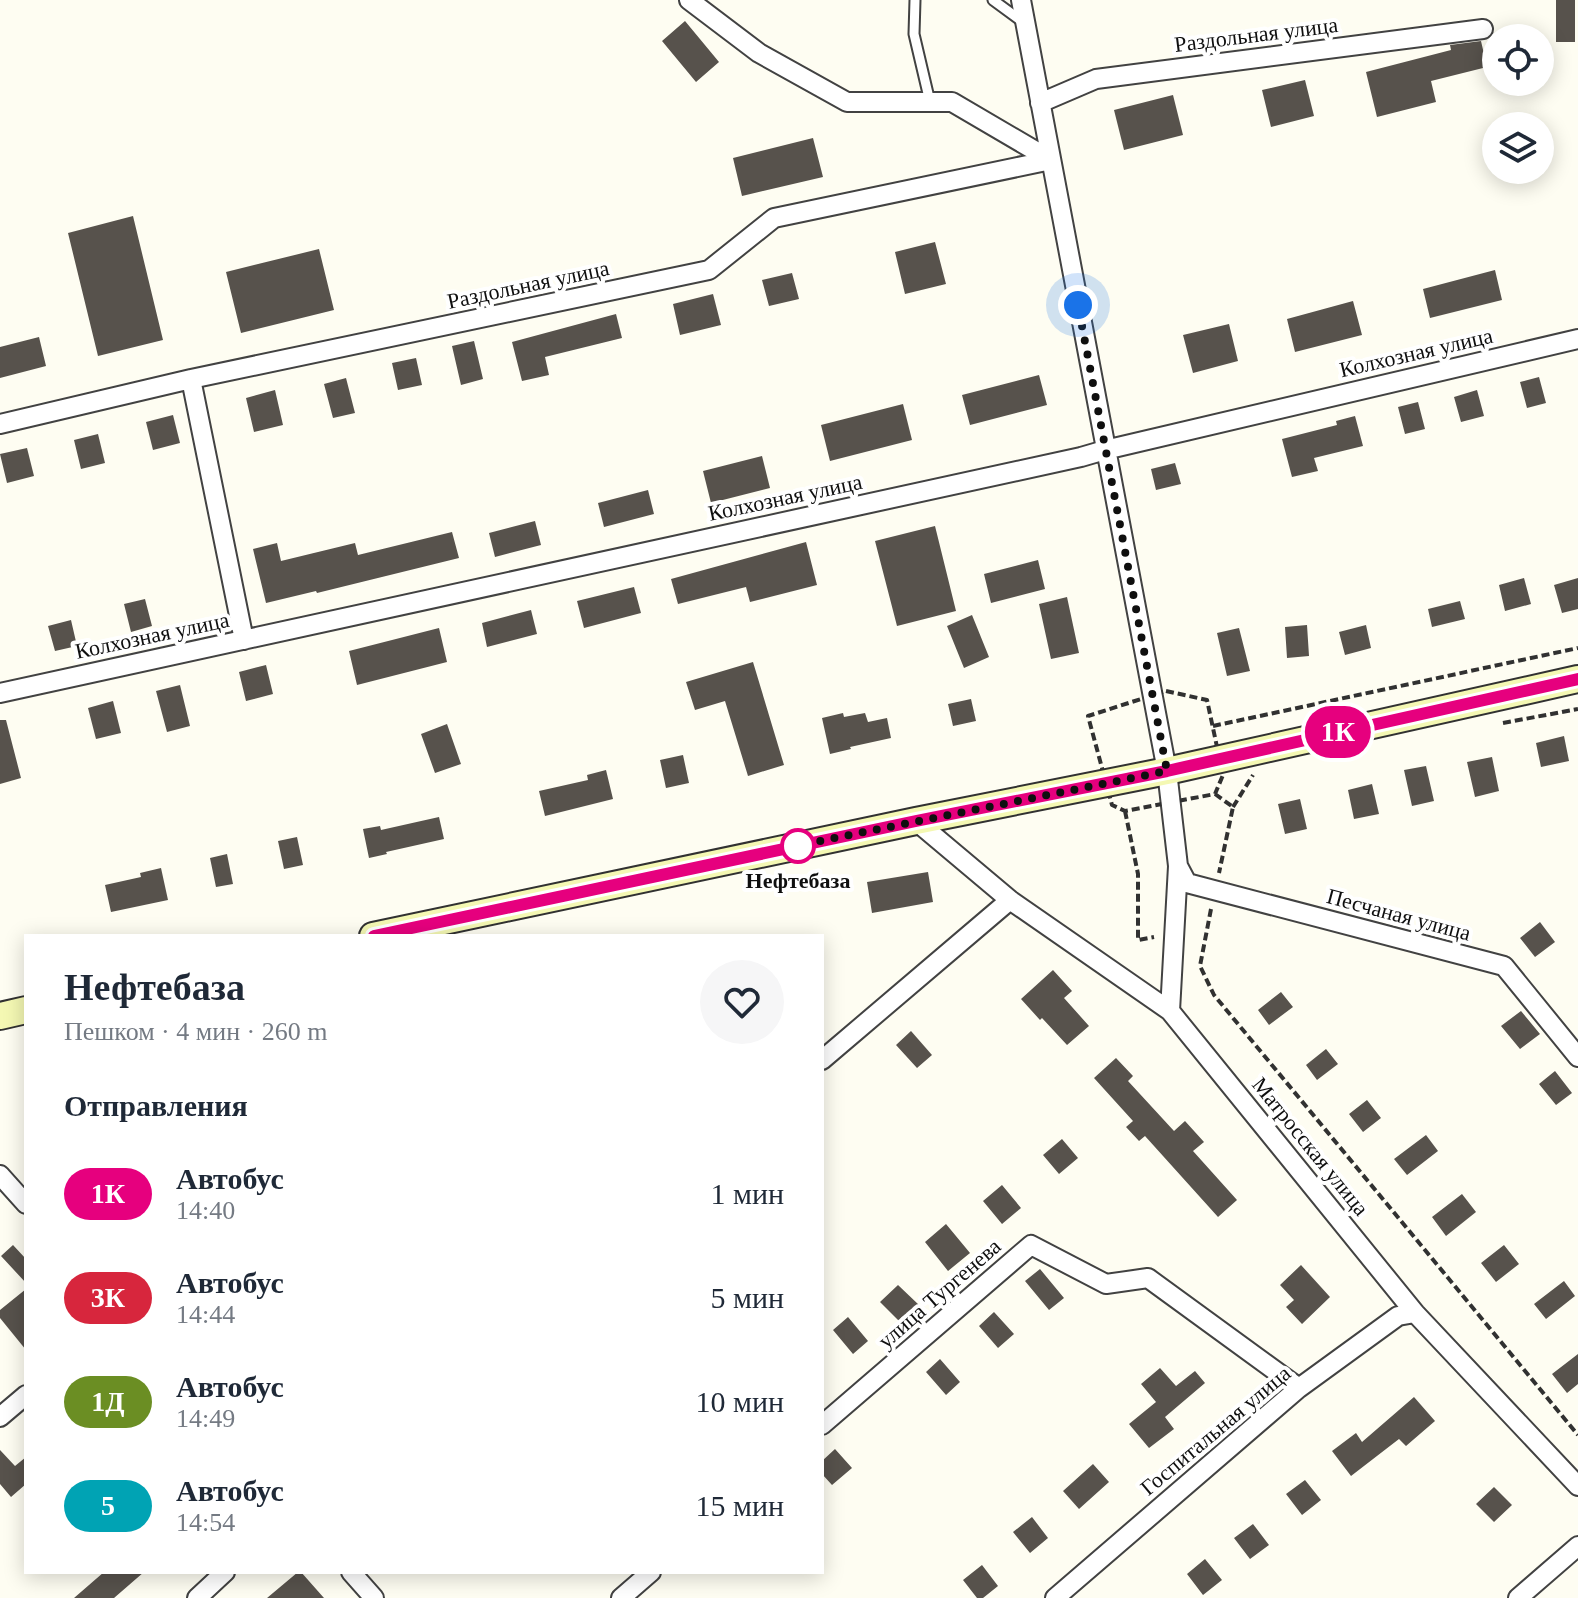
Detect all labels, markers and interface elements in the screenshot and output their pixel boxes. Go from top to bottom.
street label: Раздольная улица [1173,12,1340,57]
map controls [1482,24,1554,184]
button: locate [1482,24,1554,96]
button: layers [1482,112,1554,184]
street label: Раздольная улица [445,255,611,314]
your location [1058,285,1098,325]
street label: Колхозная улица [1337,323,1495,382]
street label: Колхозная улица [706,469,865,526]
street label: Колхозная улица [73,607,232,664]
line badge: 1К [1302,706,1374,758]
text: 1К [1321,716,1355,747]
marker: Нефтебаза [781,829,815,863]
place label: Нефтебаза [746,868,850,893]
street label: Песчаная улица [1324,883,1474,946]
button: heart [700,960,784,1044]
text: Нефтебаза [64,966,245,1008]
text: Пешком · 4 мин · 260 m [64,1017,327,1046]
street label: Матросская улица [1247,1072,1374,1221]
text: Отправления [64,1089,248,1122]
text: Автобус [176,1162,284,1195]
text: 1 мин [710,1177,784,1210]
text: 1К [91,1178,125,1209]
text: 14:40 [176,1196,235,1225]
street label: улица Тургенева [873,1233,1006,1353]
text: Автобус [176,1266,284,1299]
text: 5 мин [710,1281,784,1314]
text: 3К [91,1282,125,1313]
text: 14:44 [176,1300,235,1329]
street label: Госпитальная улица [1135,1360,1296,1500]
text: Автобус [176,1370,284,1403]
text: 10 мин [695,1385,784,1418]
text: 1Д [91,1386,125,1417]
text: 14:49 [176,1404,235,1433]
text: Автобус [176,1474,284,1507]
text: 15 мин [695,1489,784,1522]
text: 5 [101,1490,115,1521]
text: 14:54 [176,1508,235,1537]

